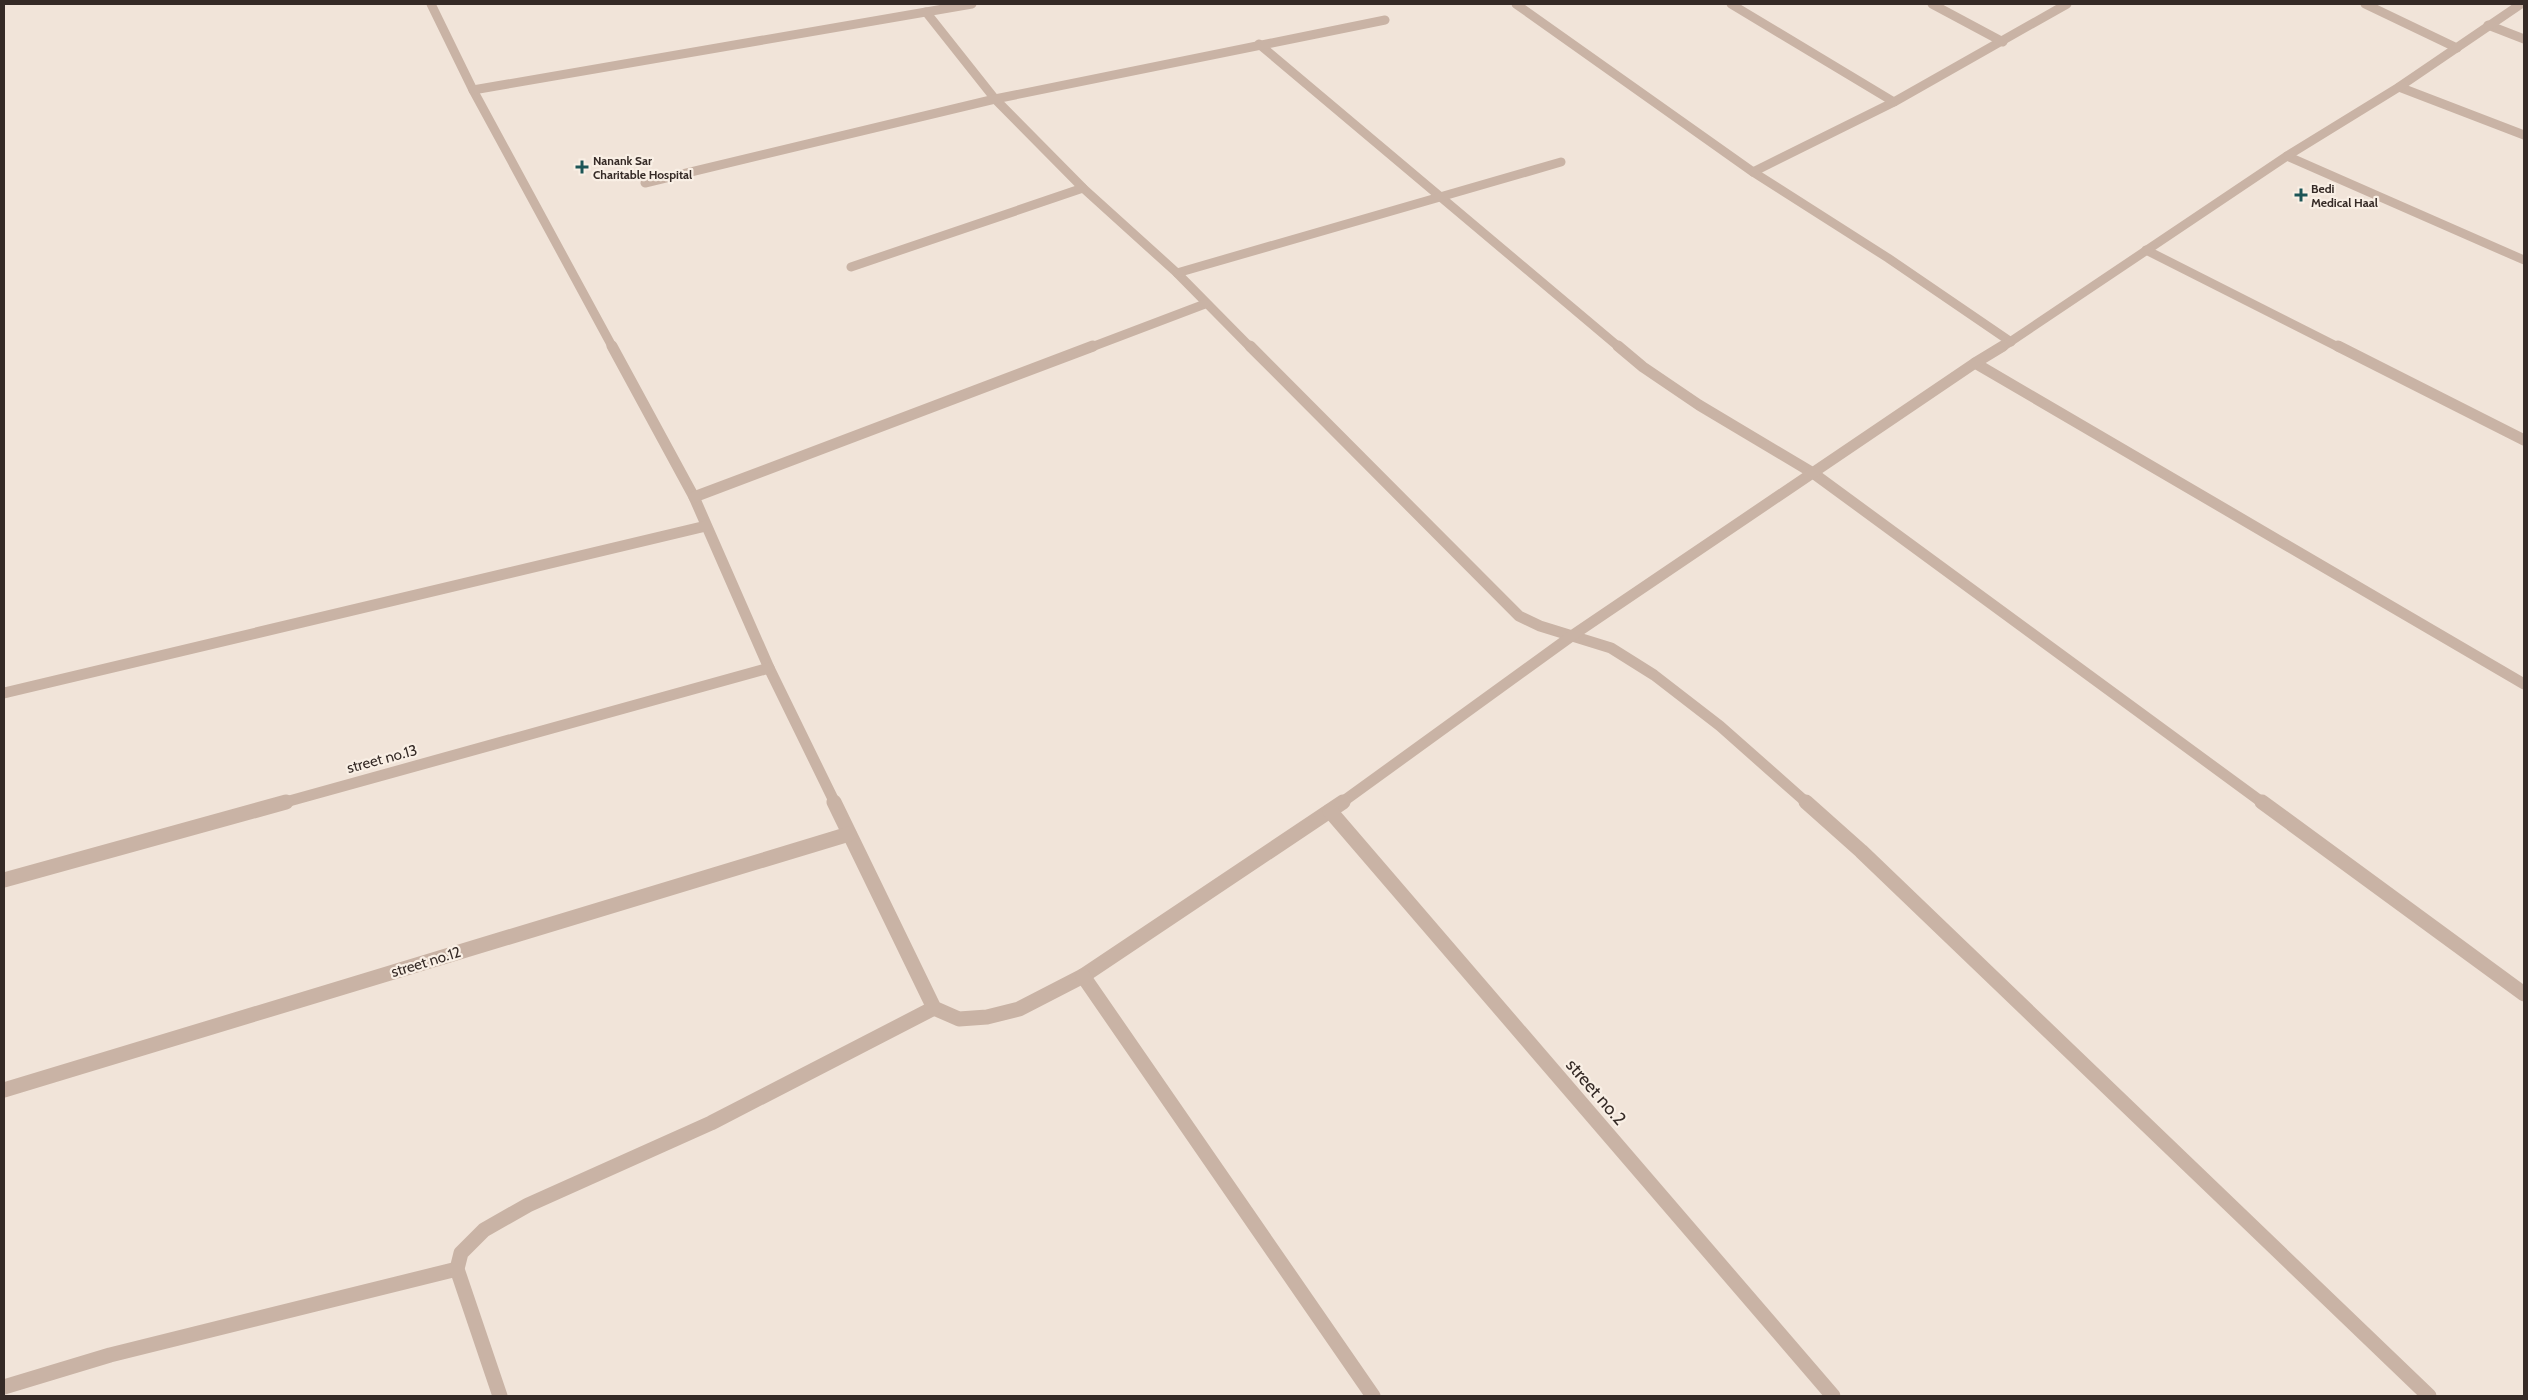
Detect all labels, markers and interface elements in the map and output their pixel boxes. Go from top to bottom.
place label: Nanank Sar Charitable Hospital [593,153,692,182]
marker: Nanank Sar Charitable Hospital [575,160,589,174]
place label: Bedi Medical Haal [2311,181,2378,210]
marker: Bedi Medical Haal [2295,189,2307,201]
street label: street no.13 [345,741,419,777]
street label: street no.12 [389,943,463,981]
street label: street no.2 [1561,1054,1631,1130]

